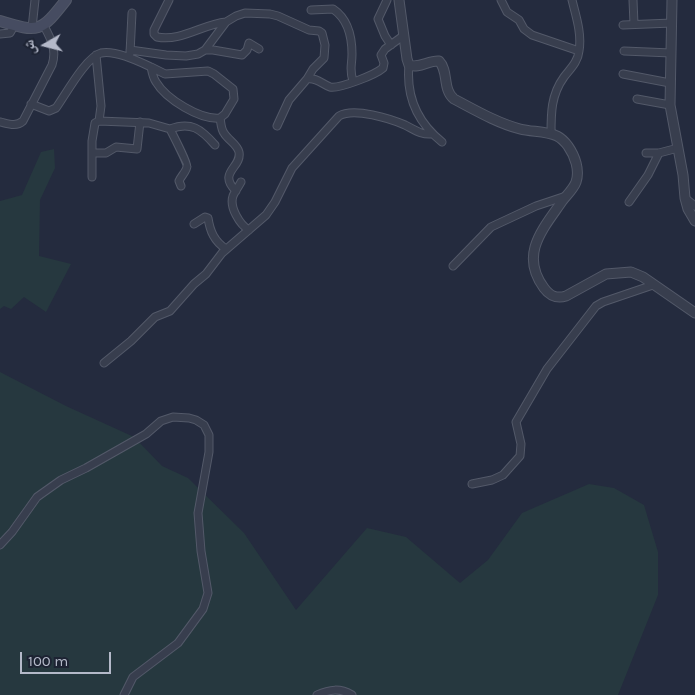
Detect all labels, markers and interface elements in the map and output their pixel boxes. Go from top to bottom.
north arrow [20,20,70,70]
text: ش [20,39,39,56]
scale bar [22,642,114,674]
text: 100 m [28,652,68,670]

